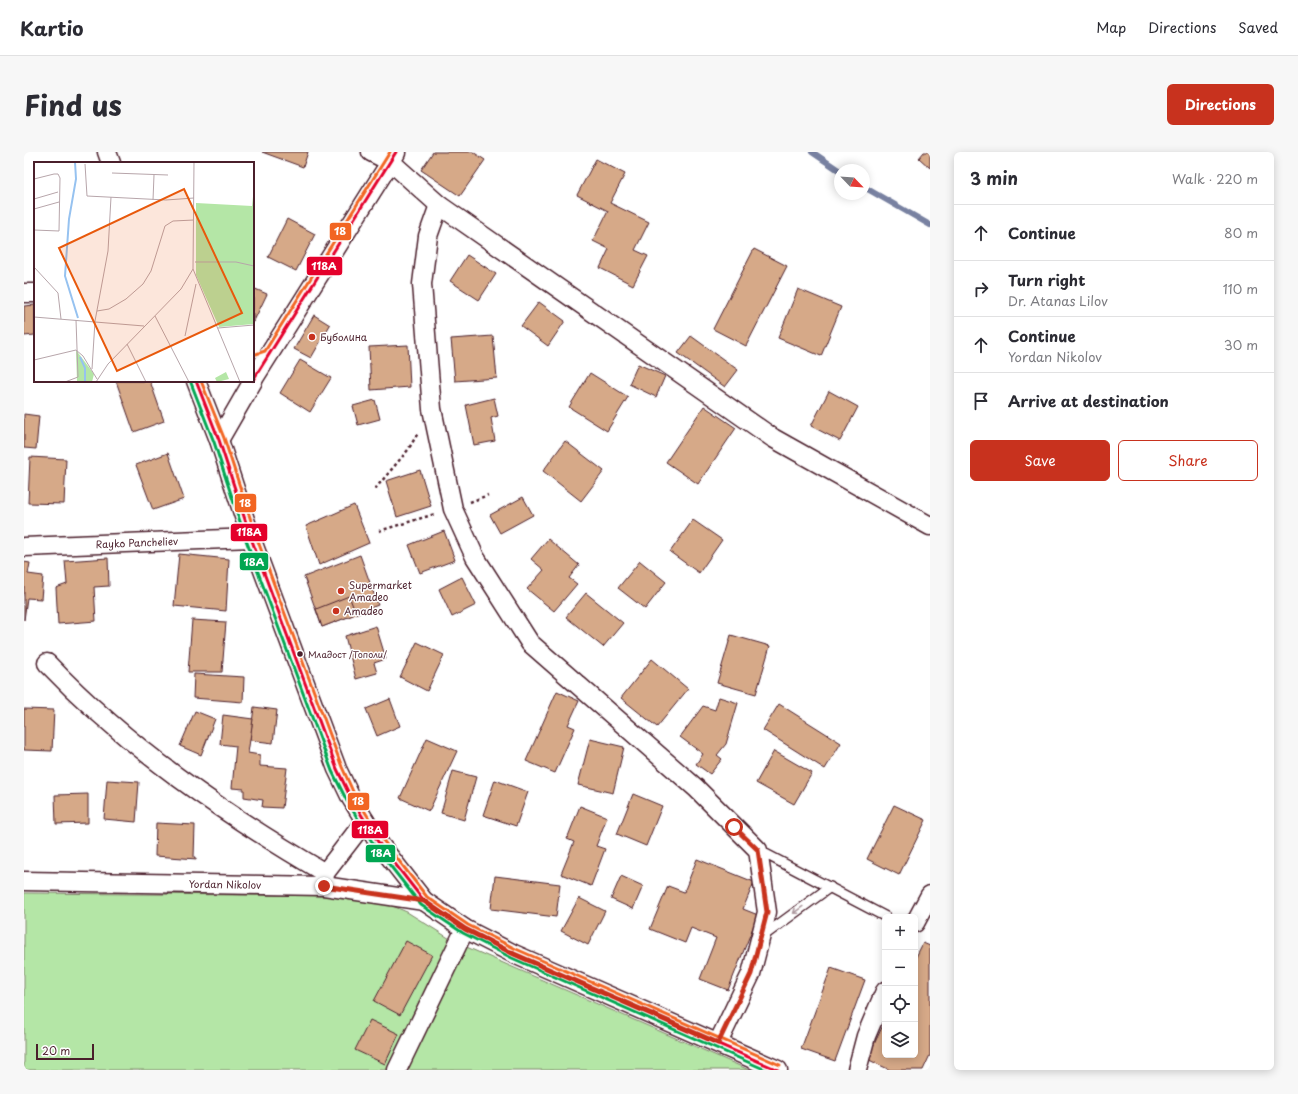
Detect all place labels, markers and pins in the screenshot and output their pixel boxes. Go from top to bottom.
place label: Буболина [320,329,368,344]
marker: Буболина [307,332,317,342]
place label: Supermarket Amadeo [349,577,412,604]
marker: Supermarket Amadeo [336,586,346,596]
place label: Amadeo [344,603,384,618]
marker: Amadeo [331,606,341,616]
place label: Младост /Тополи/ [308,647,387,661]
marker: Младост /Тополи/ [295,649,305,659]

